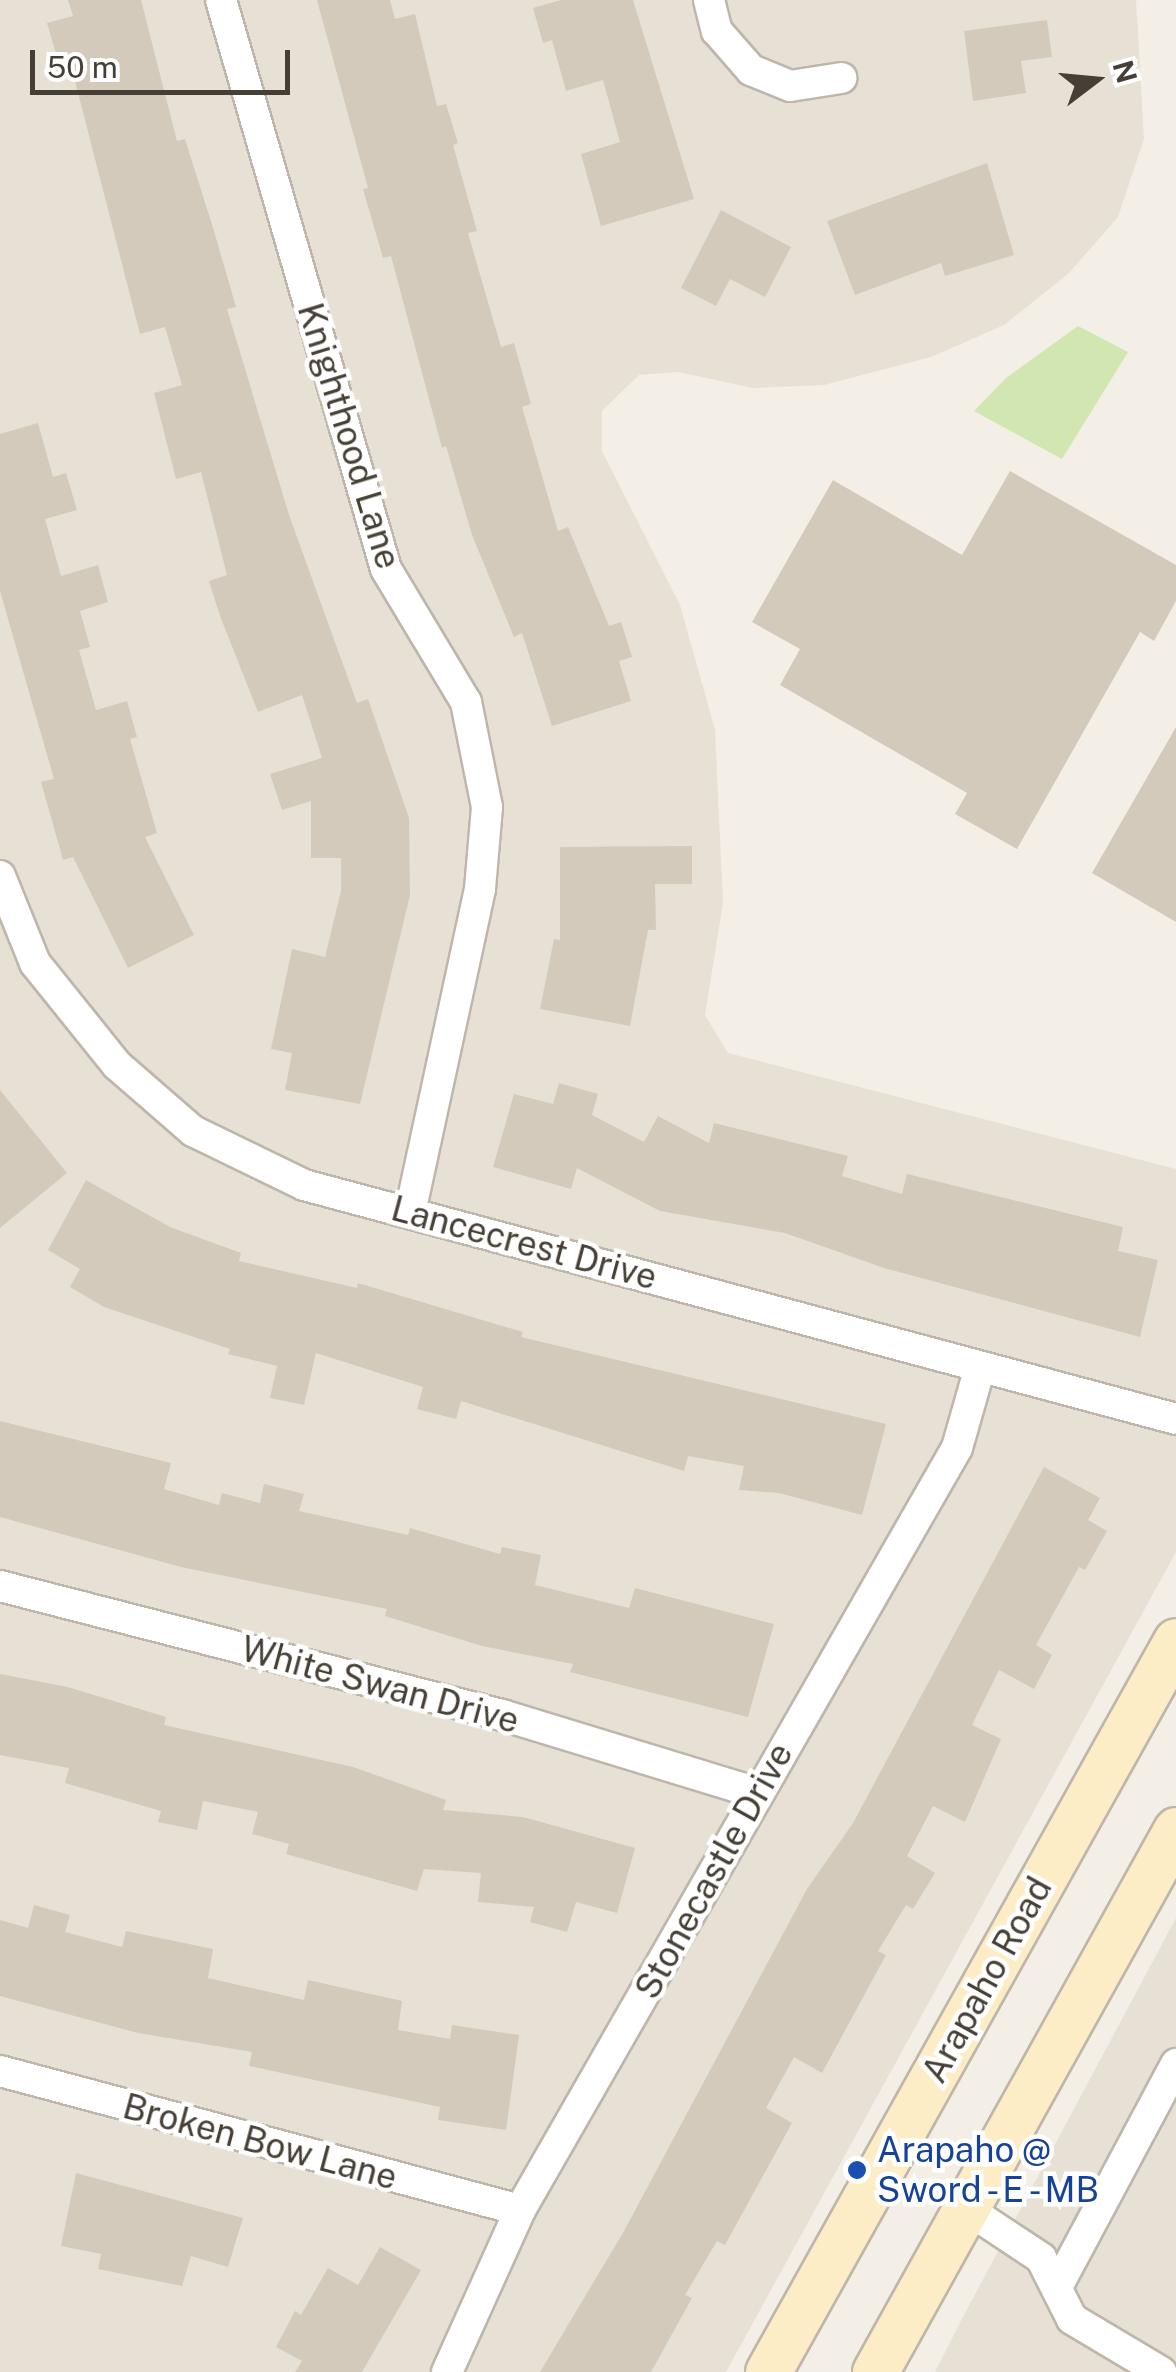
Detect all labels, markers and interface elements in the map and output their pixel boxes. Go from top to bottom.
scale bar [35,30,295,92]
north arrow [1046,30,1146,130]
text: 50 m [47,49,118,85]
text: N [1106,57,1144,87]
street label: Knighthood Lane [289,298,409,574]
street label: Lancecrest Drive [387,1187,661,1299]
street label: White Swan Drive [236,1628,524,1742]
street label: Stonecastle Drive [626,1736,802,2006]
street label: Arapaho Road [913,1870,1061,2090]
street label: Broken Bow Lane [118,2085,402,2199]
place label: Arapaho @ Sword - E - MB [877,2129,1118,2211]
marker: Arapaho @ Sword - E - MB [846,2159,868,2181]

